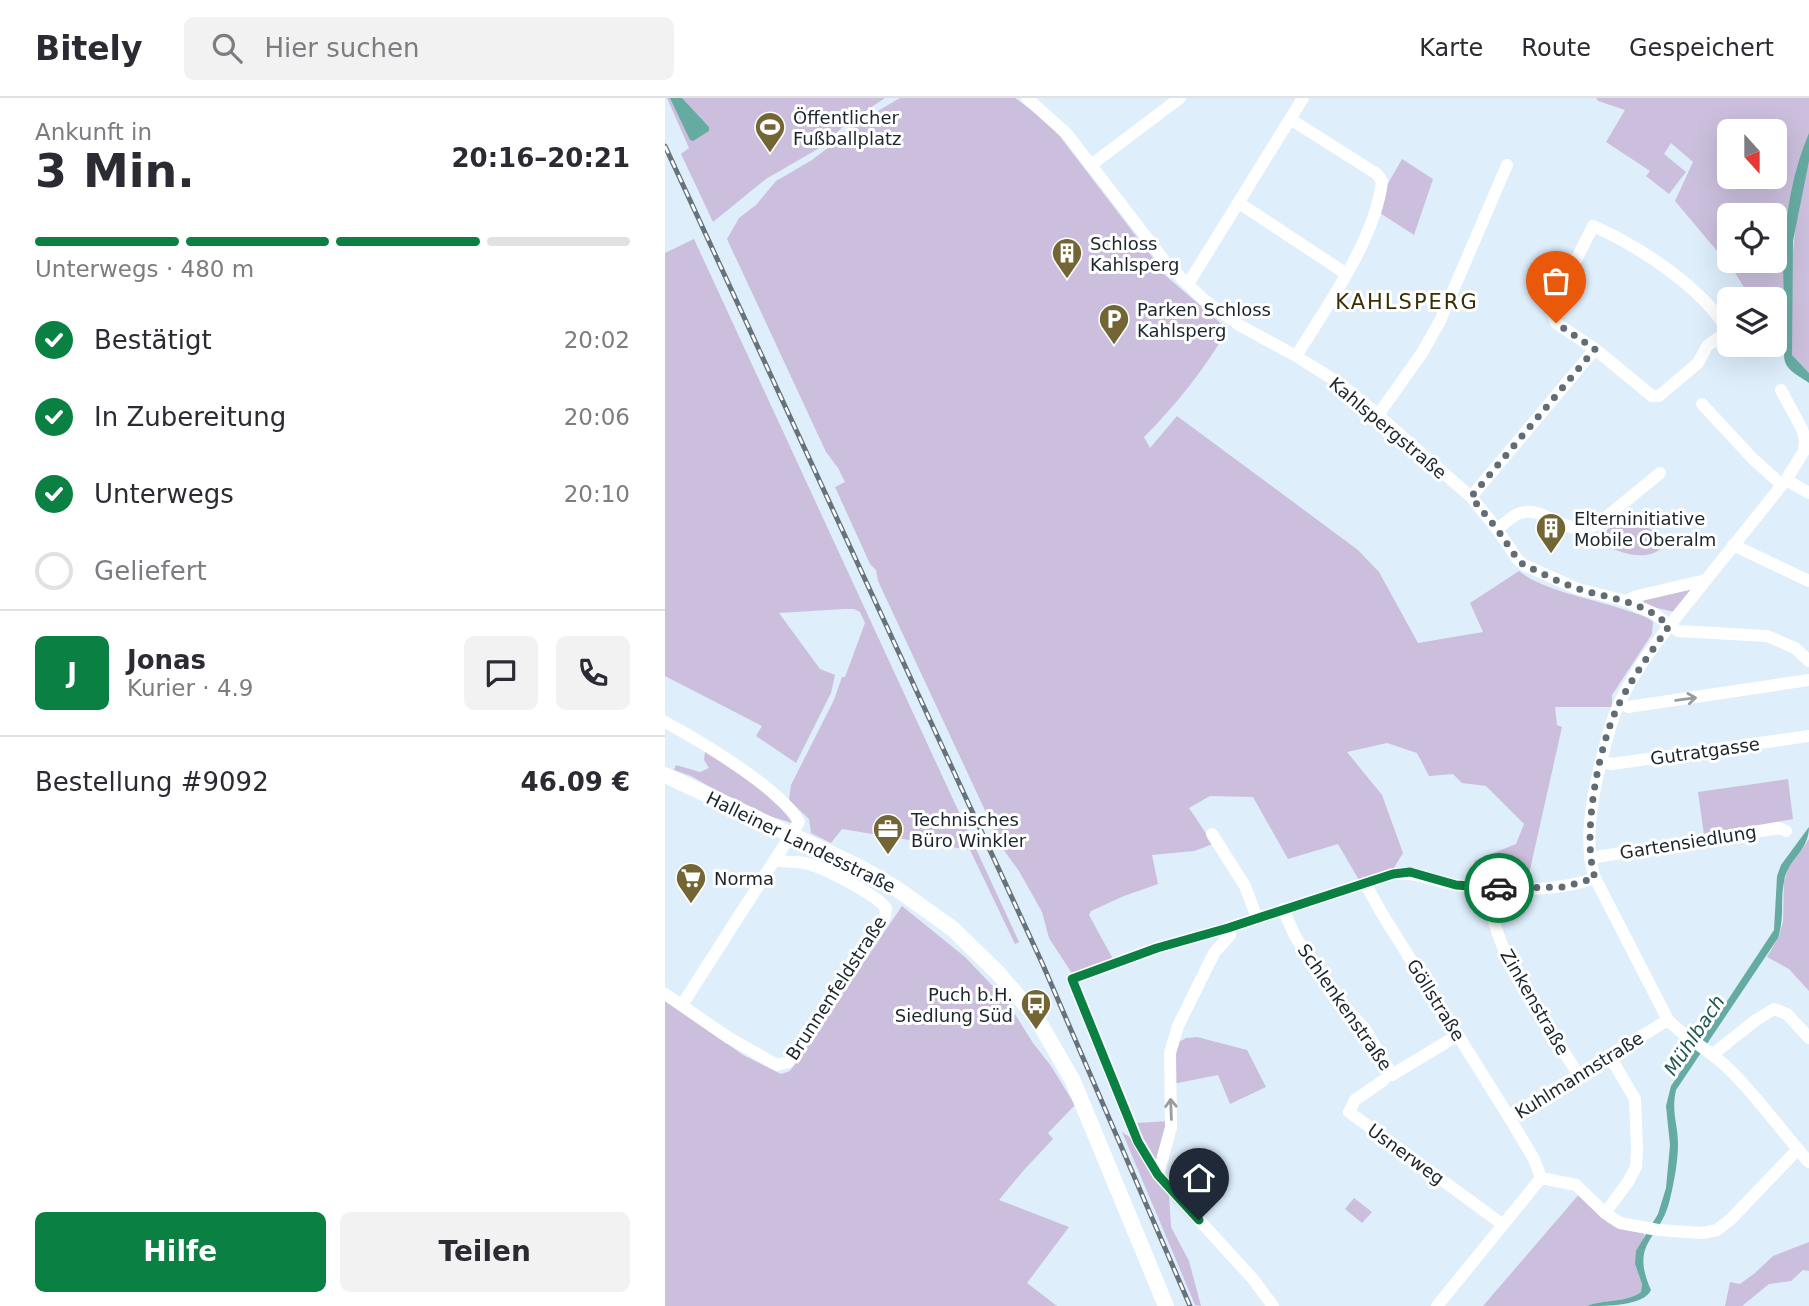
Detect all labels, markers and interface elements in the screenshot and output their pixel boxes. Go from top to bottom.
search box [184,17,674,80]
text: Bitely [35,29,142,68]
icon: search [208,29,246,67]
text: Hier suchen [264,33,419,63]
text: Karte [1419,34,1483,62]
text: Route [1521,34,1591,62]
text: Gespeichert [1629,34,1774,62]
place label: Öffentlicher Fußballplatz [793,107,902,149]
sports icon: Öffentlicher Fußballplatz [753,110,787,154]
text: Ankunft in [35,119,152,145]
north arrow [1717,119,1787,189]
map controls [1717,119,1787,357]
text: 20:16–20:21 [451,143,630,173]
text: 3 Min. [35,144,195,198]
button: locate [1717,203,1787,273]
place label: Schloss Kahlsperg [1090,233,1179,275]
building icon: Schloss Kahlsperg [1050,236,1084,280]
pin [1526,251,1586,323]
text: Unterwegs · 480 m [35,256,254,282]
icon: bag [1537,262,1575,300]
button: layers [1717,287,1787,357]
district label: KAHLSPERG [1335,290,1479,314]
place label: Parken Schloss Kahlsperg [1137,299,1271,341]
parking icon: Parken Schloss Kahlsperg [1097,302,1131,346]
icon: check [35,321,73,359]
text: Bestätigt [94,325,212,355]
text: 20:02 [564,327,630,353]
street label: Kahlspergstraße [1325,373,1451,483]
icon: check [35,398,73,436]
text: In Zubereitung [94,402,286,432]
text: 20:06 [564,404,630,430]
icon: check [35,475,73,513]
text: Unterwegs [94,479,234,509]
text: 20:10 [564,481,630,507]
place label: Elterninitiative Mobile Oberalm [1574,508,1716,550]
building icon: Elterninitiative Mobile Oberalm [1534,511,1568,555]
text: Geliefert [94,556,207,586]
button: chat [464,636,538,710]
button: phone [556,636,630,710]
text: Jonas [127,645,206,675]
text: J [67,658,77,688]
text: Kurier · 4.9 [127,675,253,701]
one-way arrow [1674,692,1697,705]
street label: Gutratgasse [1649,733,1761,769]
text: Bestellung #9092 [35,767,269,797]
text: 46.09 € [521,767,630,797]
street label: Halleiner Landesstraße [703,787,899,897]
place label: Technisches Büro Winkler [910,809,1027,851]
office icon: Technisches Büro Winkler [871,812,905,856]
street label: Gartensiedlung [1618,821,1758,863]
courier [1464,853,1534,923]
supermarket icon: Norma [674,861,708,905]
place label: Norma [714,868,774,889]
icon: car [1480,869,1518,907]
street label: Brunnenfeldstraße [782,912,890,1064]
street label: Schlenkenstraße [1293,940,1397,1074]
street label: Zinkenstraße [1496,946,1574,1058]
street label: Göllstraße [1403,955,1469,1045]
place label: Puch b.H. Siedlung Süd [895,984,1013,1026]
bus stop icon: Puch b.H. Siedlung Süd [1019,987,1053,1031]
water label: Mühlbach [1659,991,1729,1079]
street label: Kuhlmannstraße [1511,1027,1647,1123]
one-way arrow [1164,1098,1178,1121]
street label: Usnerweg [1364,1119,1448,1189]
pin [1169,1148,1229,1220]
icon: home [1180,1159,1218,1197]
button: Hilfe [35,1212,326,1292]
button: Teilen [340,1212,630,1292]

